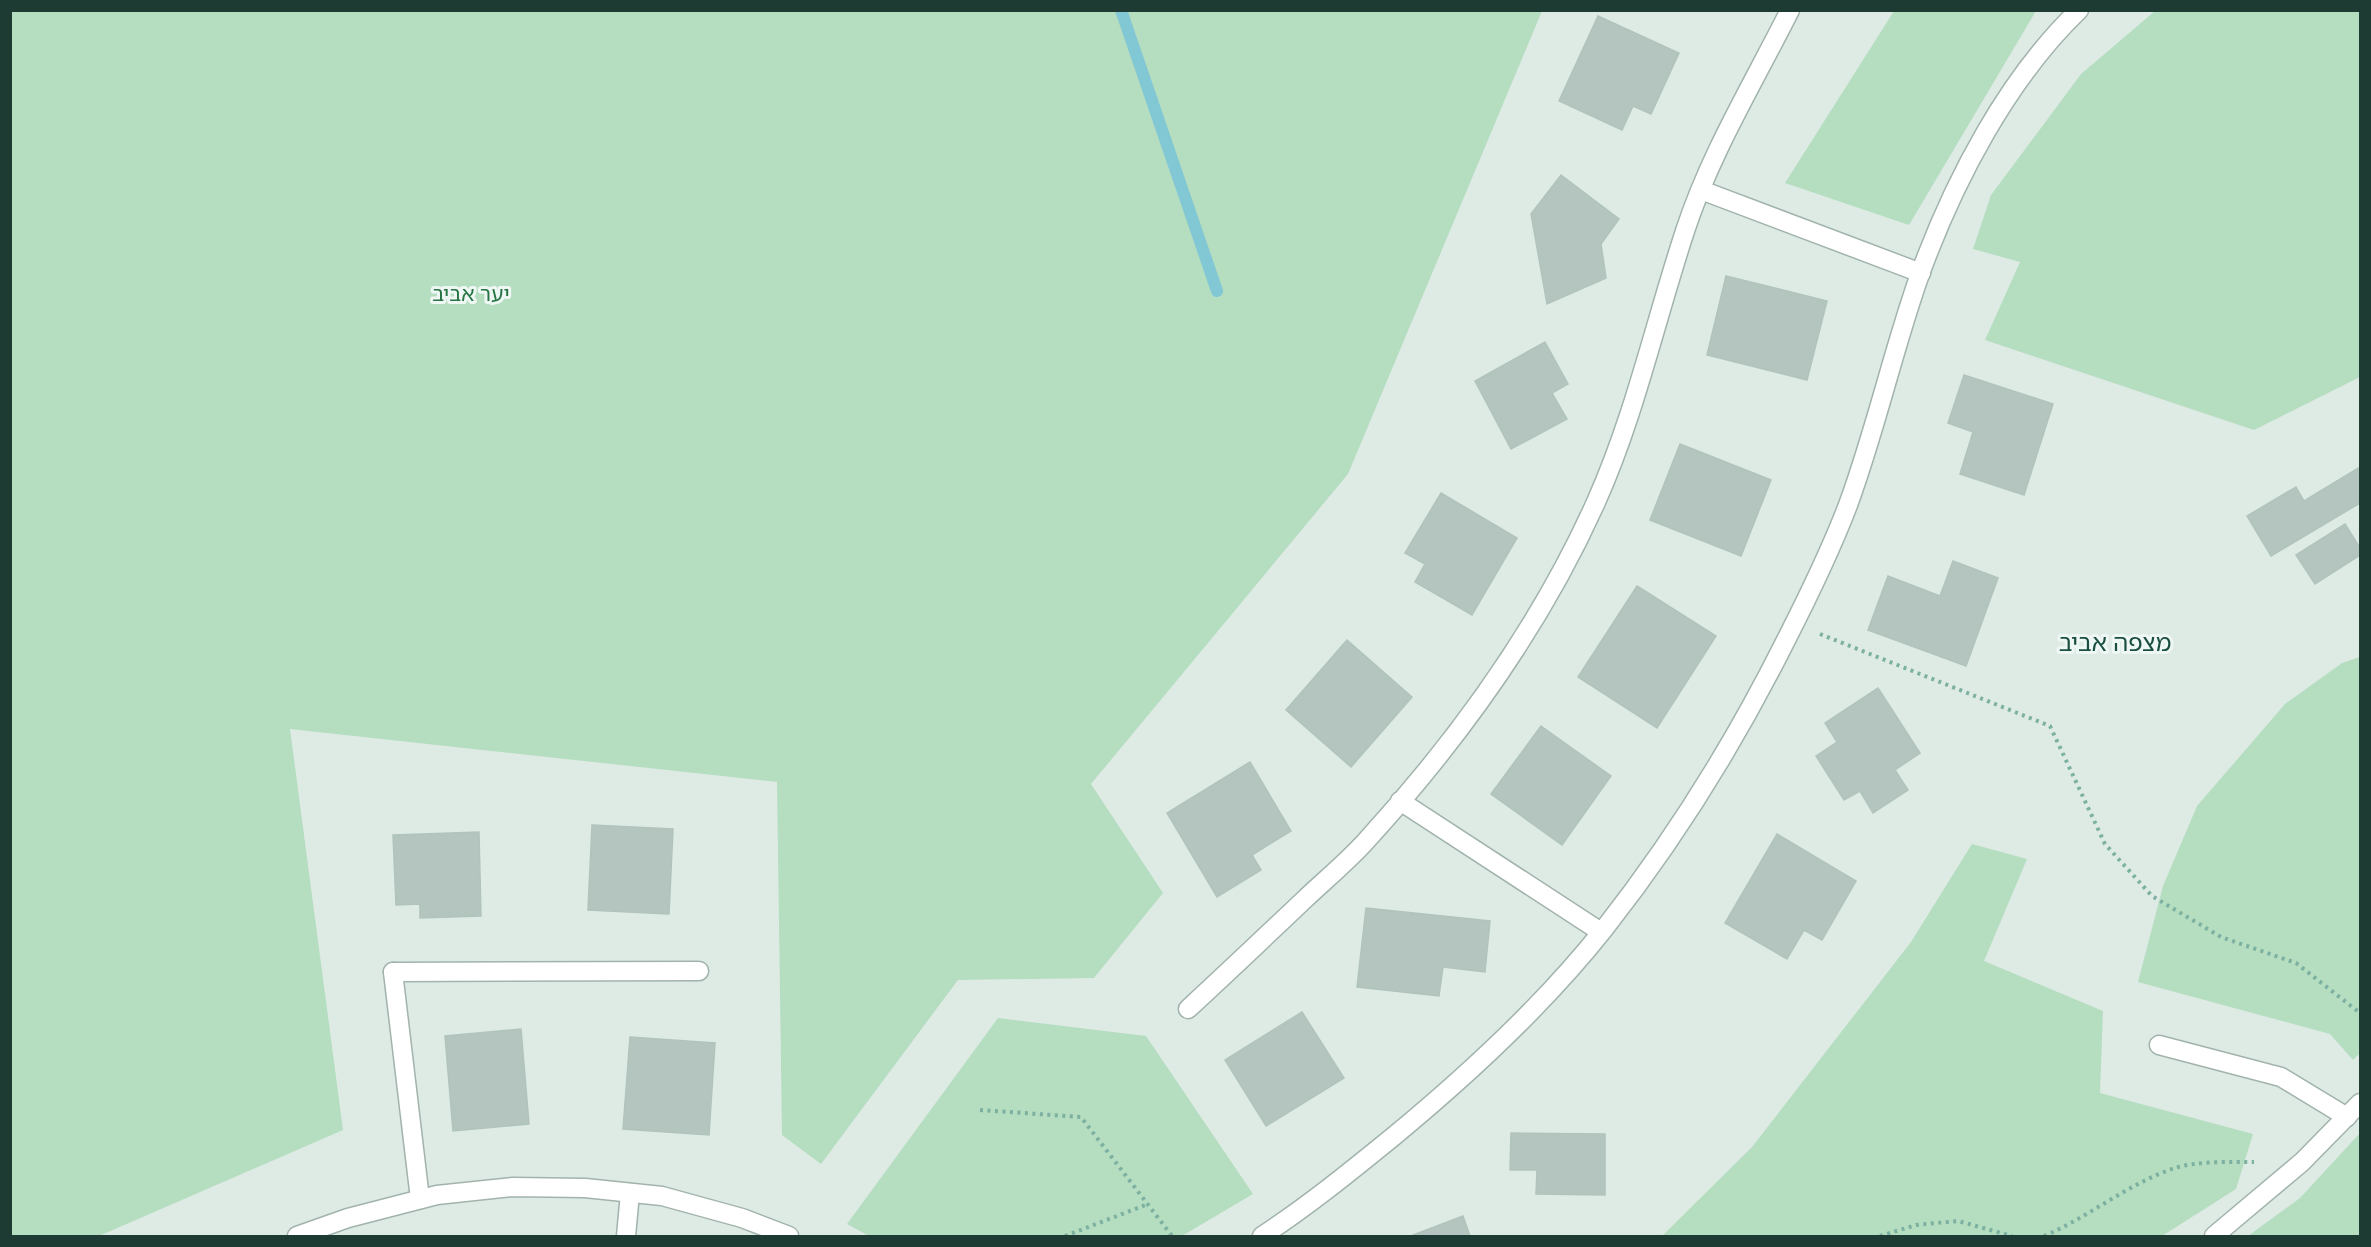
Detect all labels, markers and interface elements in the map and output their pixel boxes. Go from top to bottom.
park label: יער אביב [432,281,510,307]
district label: מצפה אביב [2059,629,2171,657]

